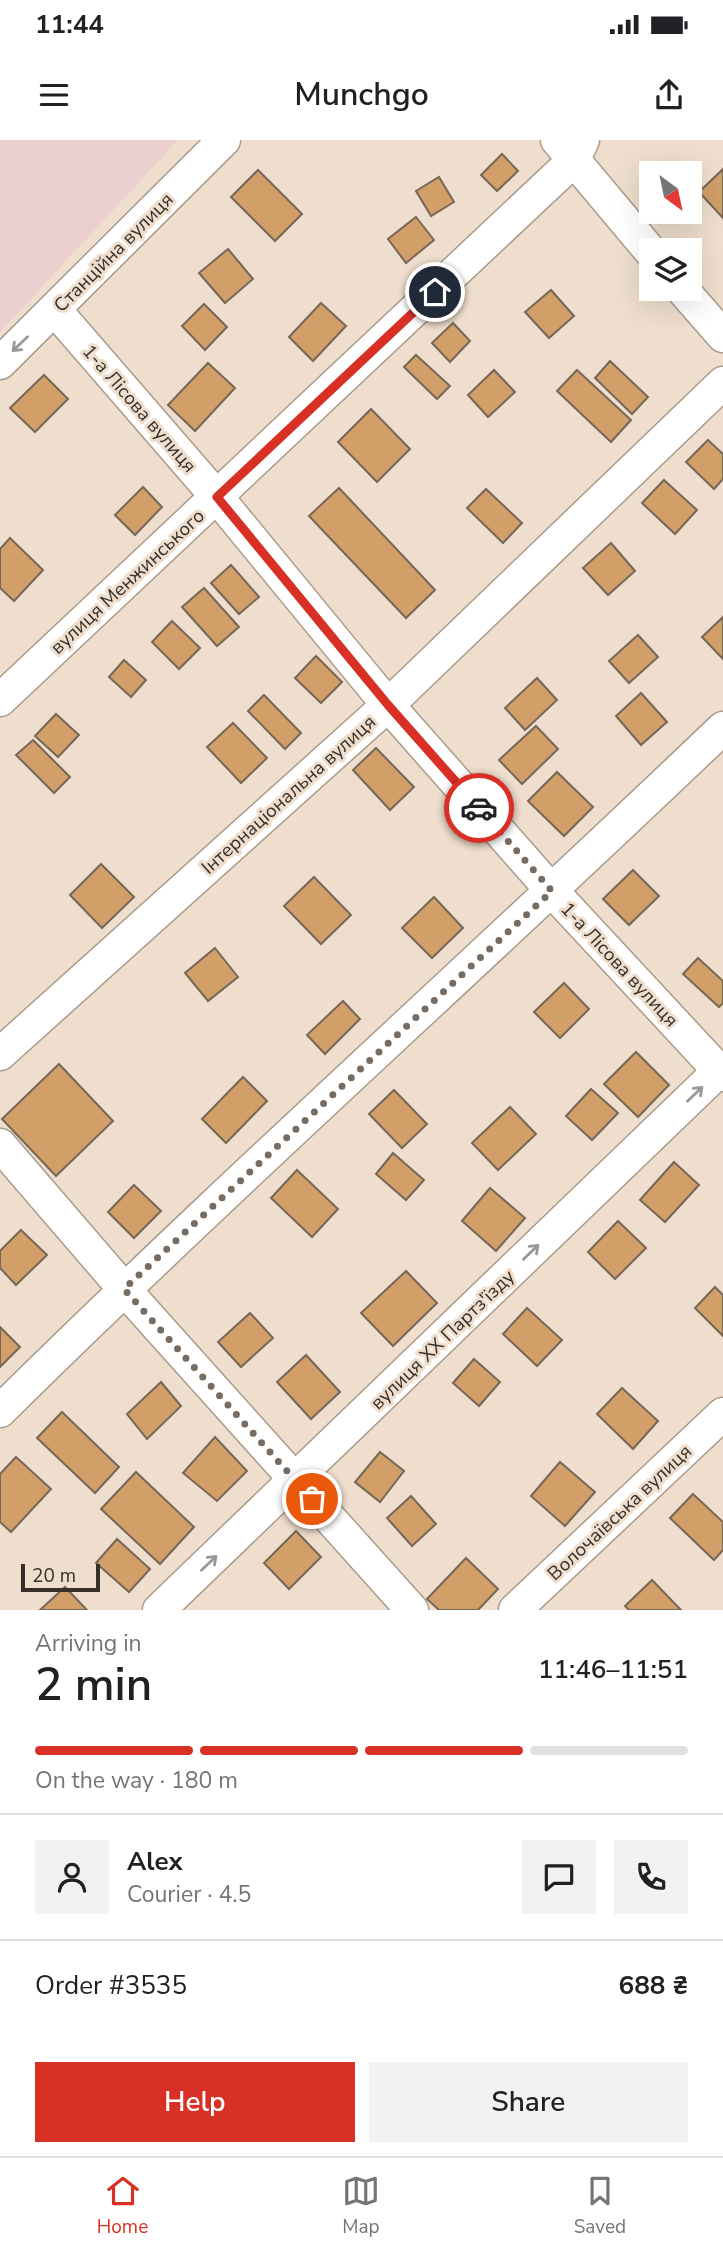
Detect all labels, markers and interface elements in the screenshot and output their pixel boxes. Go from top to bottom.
text: 11:44 [35,7,104,42]
text: Munchgo [294,73,429,116]
icon: menu [35,76,73,114]
icon: share [650,76,688,114]
north arrow [639,161,702,224]
map controls [639,161,702,301]
street label: Станційна вулиця [48,187,179,318]
button: layers [639,238,702,301]
pin [405,262,465,322]
icon: home [416,273,454,311]
one-way arrow [12,335,29,352]
street label: 1-а Лісова вулиця [76,339,202,478]
street label: вулиця Менжинського [45,503,210,660]
street label: Інтернаціональна вулиця [196,709,381,880]
courier [444,773,514,843]
icon: car [460,789,498,827]
street label: 1-а Лісова вулиця [555,897,684,1033]
one-way arrow [686,1085,703,1102]
one-way arrow [522,1243,539,1260]
street label: вулиця XX Партз'їзду [365,1264,521,1415]
street label: Волочаївська вулиця [542,1439,697,1587]
pin [282,1469,342,1529]
icon: bag [293,1480,331,1518]
one-way arrow [200,1554,217,1571]
scale bar [21,1561,100,1593]
text: 20 m [32,1563,76,1589]
text: Arriving in [35,1628,142,1659]
text: 11:46–11:51 [538,1652,688,1687]
text: 2 min [35,1653,152,1716]
text: On the way · 180 m [35,1765,238,1796]
button: person [35,1840,109,1914]
button: chat [522,1840,596,1914]
button: phone [614,1840,688,1914]
text: Alex [127,1844,183,1879]
text: Courier · 4.5 [127,1879,251,1910]
text: Order #3535 [35,1968,187,2003]
text: 688 ₴ [619,1968,688,2003]
button: Help [35,2062,355,2142]
button: Share [369,2062,688,2142]
tab: Home [97,2172,148,2240]
tab: Map [342,2172,380,2240]
tab: Saved [574,2172,626,2240]

